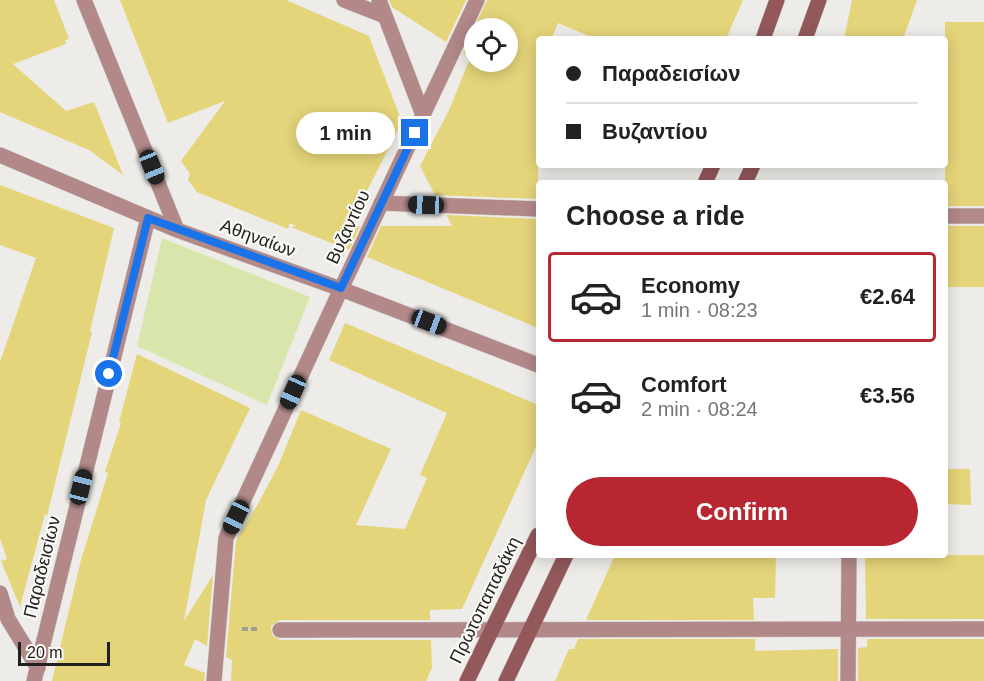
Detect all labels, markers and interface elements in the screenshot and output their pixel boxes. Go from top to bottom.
map controls [464,18,518,72]
button: locate [464,18,518,72]
text: Παραδεισίων [602,61,740,86]
callout: 1 min [295,112,394,154]
route end [401,119,428,146]
text: Βυζαντίου [602,119,708,144]
text: 1 min [319,122,372,144]
car [137,147,167,187]
street label: Βυζαντίου [322,187,374,267]
car [408,195,444,215]
text: Choose a ride [566,201,745,231]
street label: Αθηναίων [218,215,298,261]
icon: car [569,270,623,324]
text: Economy [641,273,740,298]
text: €2.64 [860,284,915,309]
text: 1 min · 08:23 [641,299,758,321]
car [409,307,449,337]
route start [95,360,122,387]
icon: car [569,369,623,423]
car [277,372,309,412]
text: Comfort [641,372,727,397]
text: €3.56 [860,383,915,408]
text: 2 min · 08:24 [641,398,758,420]
car [68,467,94,507]
button: Confirm [566,477,918,546]
car [220,497,252,537]
street label: Παραδεισίων [20,514,64,620]
street label: Πρωτοπαπαδάκη [446,533,524,667]
scale bar [18,639,110,666]
text: 20 m [27,644,63,661]

